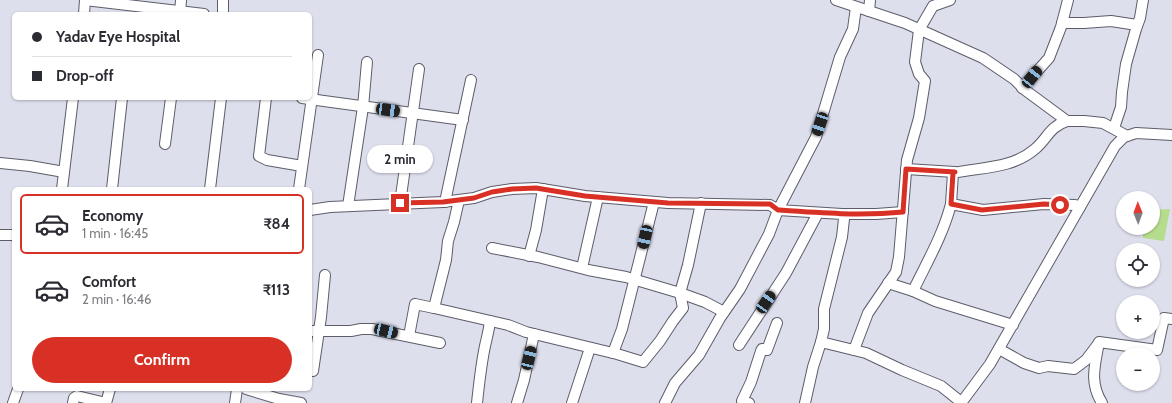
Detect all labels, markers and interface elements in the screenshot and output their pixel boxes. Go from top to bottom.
text: Yadav Eye Hospital [56,28,180,46]
car [1020,64,1044,90]
text: Drop-off [56,67,114,85]
car [375,102,401,118]
car [810,111,830,137]
callout: 2 min [367,145,433,173]
text: 2 min [384,151,416,167]
north arrow [1116,191,1160,235]
map controls [1116,191,1160,391]
route end [391,194,409,212]
route start [1051,196,1069,214]
icon: car [34,206,70,242]
text: Economy [82,207,143,225]
text: ₹84 [263,215,290,233]
car [637,224,653,250]
text: 1 min · 16:45 [82,225,148,241]
button: locate [1116,243,1160,287]
icon: car [34,272,70,308]
text: Comfort [82,273,136,291]
text: ₹113 [263,281,290,299]
car [754,289,778,315]
text: 2 min · 16:46 [82,291,151,307]
button: + [1116,295,1160,339]
car [373,322,399,340]
button: Confirm [32,337,292,383]
car [520,345,538,371]
button: − [1116,347,1160,391]

